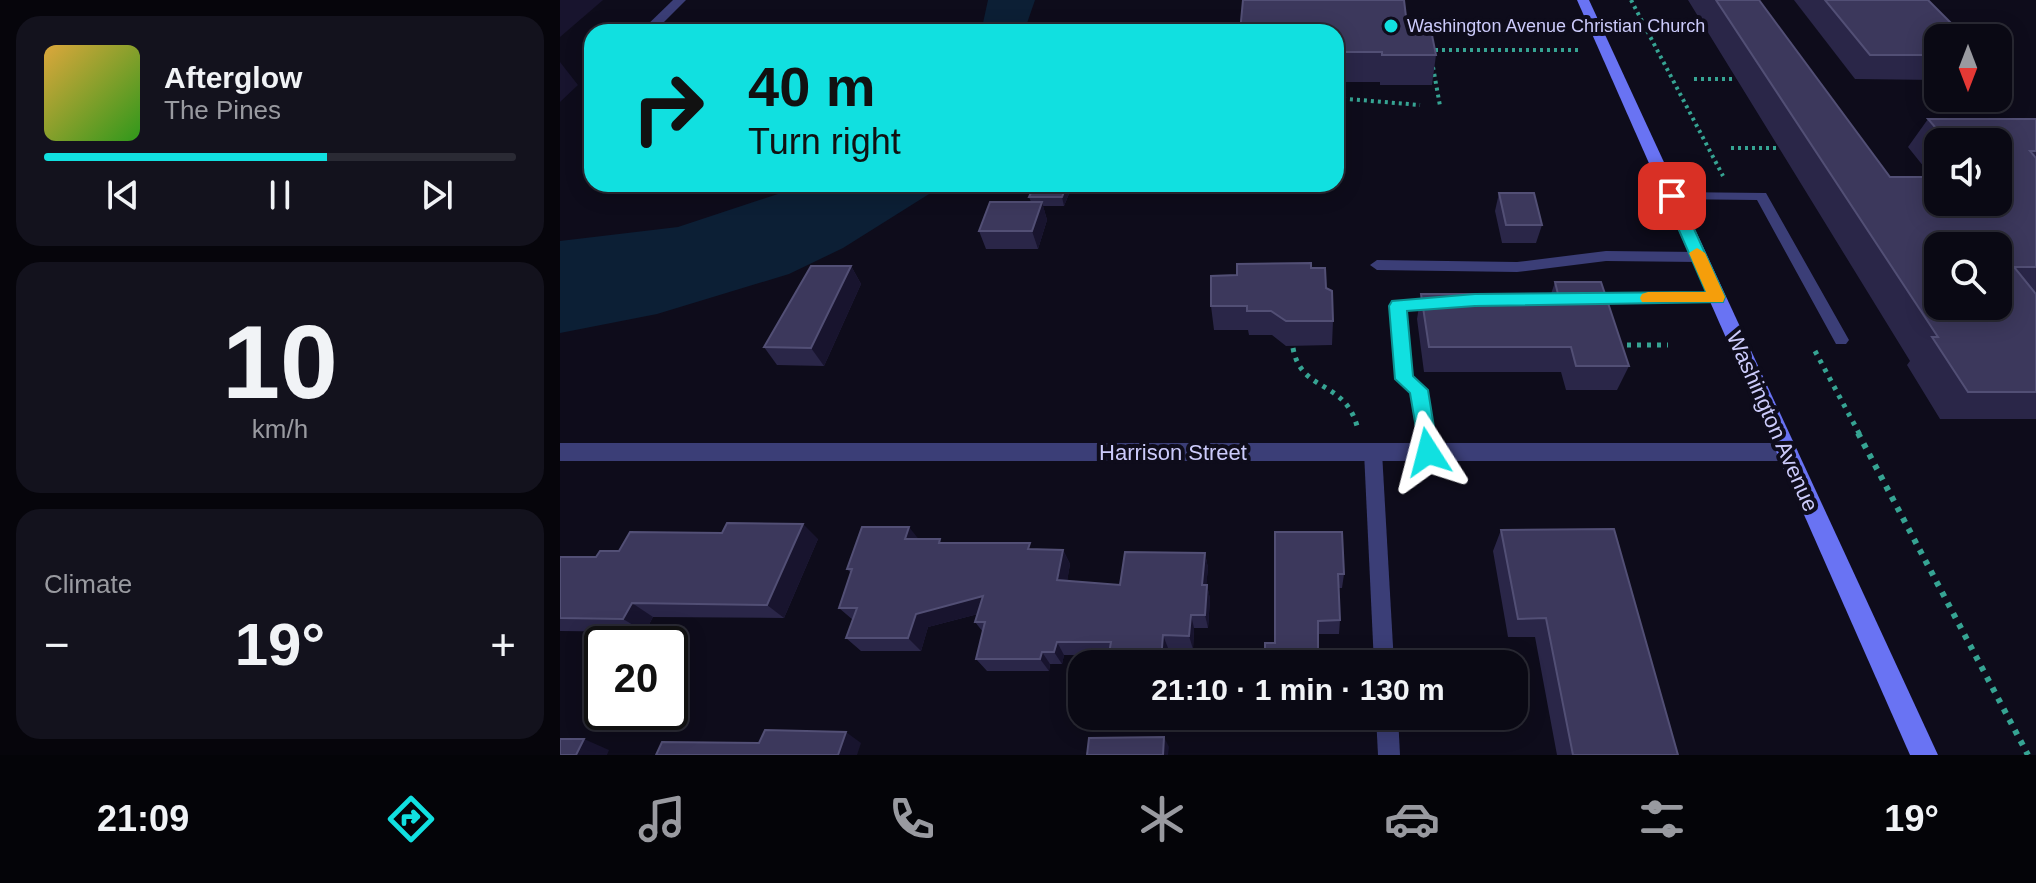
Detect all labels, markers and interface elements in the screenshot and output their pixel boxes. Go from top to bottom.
place label: Washington Avenue Christian Church [1407,16,1705,36]
marker: Washington Avenue Christian Church [1382,17,1400,35]
north arrow [1924,24,2012,112]
map controls [1924,24,2012,320]
text: 40 m [748,55,876,118]
icon: right [616,56,720,160]
text: Afterglow [164,61,302,94]
text: The Pines [164,95,281,125]
text: Turn right [748,121,901,162]
button: sound [1924,128,2012,216]
pin [1638,162,1706,230]
icon: previous [101,173,145,217]
icon: pause [258,173,302,217]
icon: next [415,173,459,217]
icon: arrive [1650,174,1694,218]
button: search [1924,232,2012,320]
text: 10 [222,304,338,420]
street label: Washington Avenue [1722,327,1824,515]
position arrow [1386,410,1470,494]
text: km/h [252,414,308,444]
street label: Harrison Street [1099,440,1247,465]
text: Climate [44,569,132,599]
text: 19° [235,611,325,678]
text: − [44,620,70,669]
text: + [490,620,516,669]
speed limit sign: 20 [584,626,688,730]
text: 21:10 · 1 min · 130 m [1151,673,1445,706]
icon: directions [383,791,439,847]
icon: music [634,791,690,847]
icon: phone [884,791,940,847]
icon: climate [1134,791,1190,847]
icon: car [1384,791,1440,847]
icon: filters [1634,791,1690,847]
text: 21:09 [97,798,189,839]
text: 19° [1884,798,1939,839]

